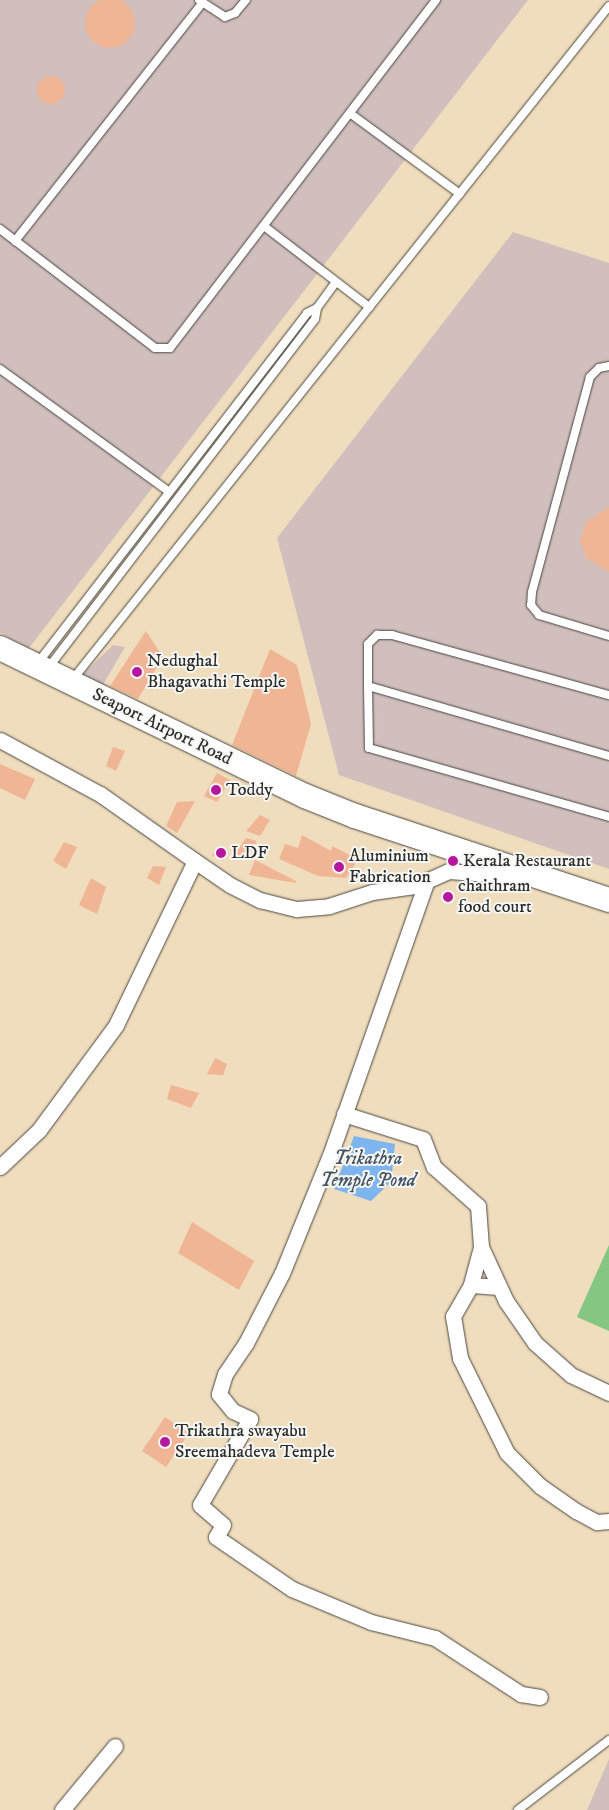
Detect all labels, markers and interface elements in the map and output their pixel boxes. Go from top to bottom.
place label: Nedughal Bhagavathi Temple [147,651,286,694]
marker: Nedughal Bhagavathi Temple [131,666,143,678]
street label: Seaport Airport Road [89,684,235,770]
place label: Toddy [226,779,273,801]
marker: Toddy [210,784,222,796]
place label: LDF [231,842,268,864]
place label: Aluminium Fabrication [349,846,431,889]
marker: LDF [215,847,227,859]
place label: Kerala Restaurant [463,850,591,872]
marker: Kerala Restaurant [447,855,459,867]
marker: Aluminium Fabrication [333,861,345,873]
place label: chaithram food court [458,876,532,919]
marker: chaithram food court [442,891,454,903]
water label: Trikathra Temple Pond [320,1148,416,1192]
place label: Trikathra swayabu Sreemahadeva Temple [175,1421,335,1464]
marker: Trikathra swayabu Sreemahadeva Temple [159,1436,171,1448]

